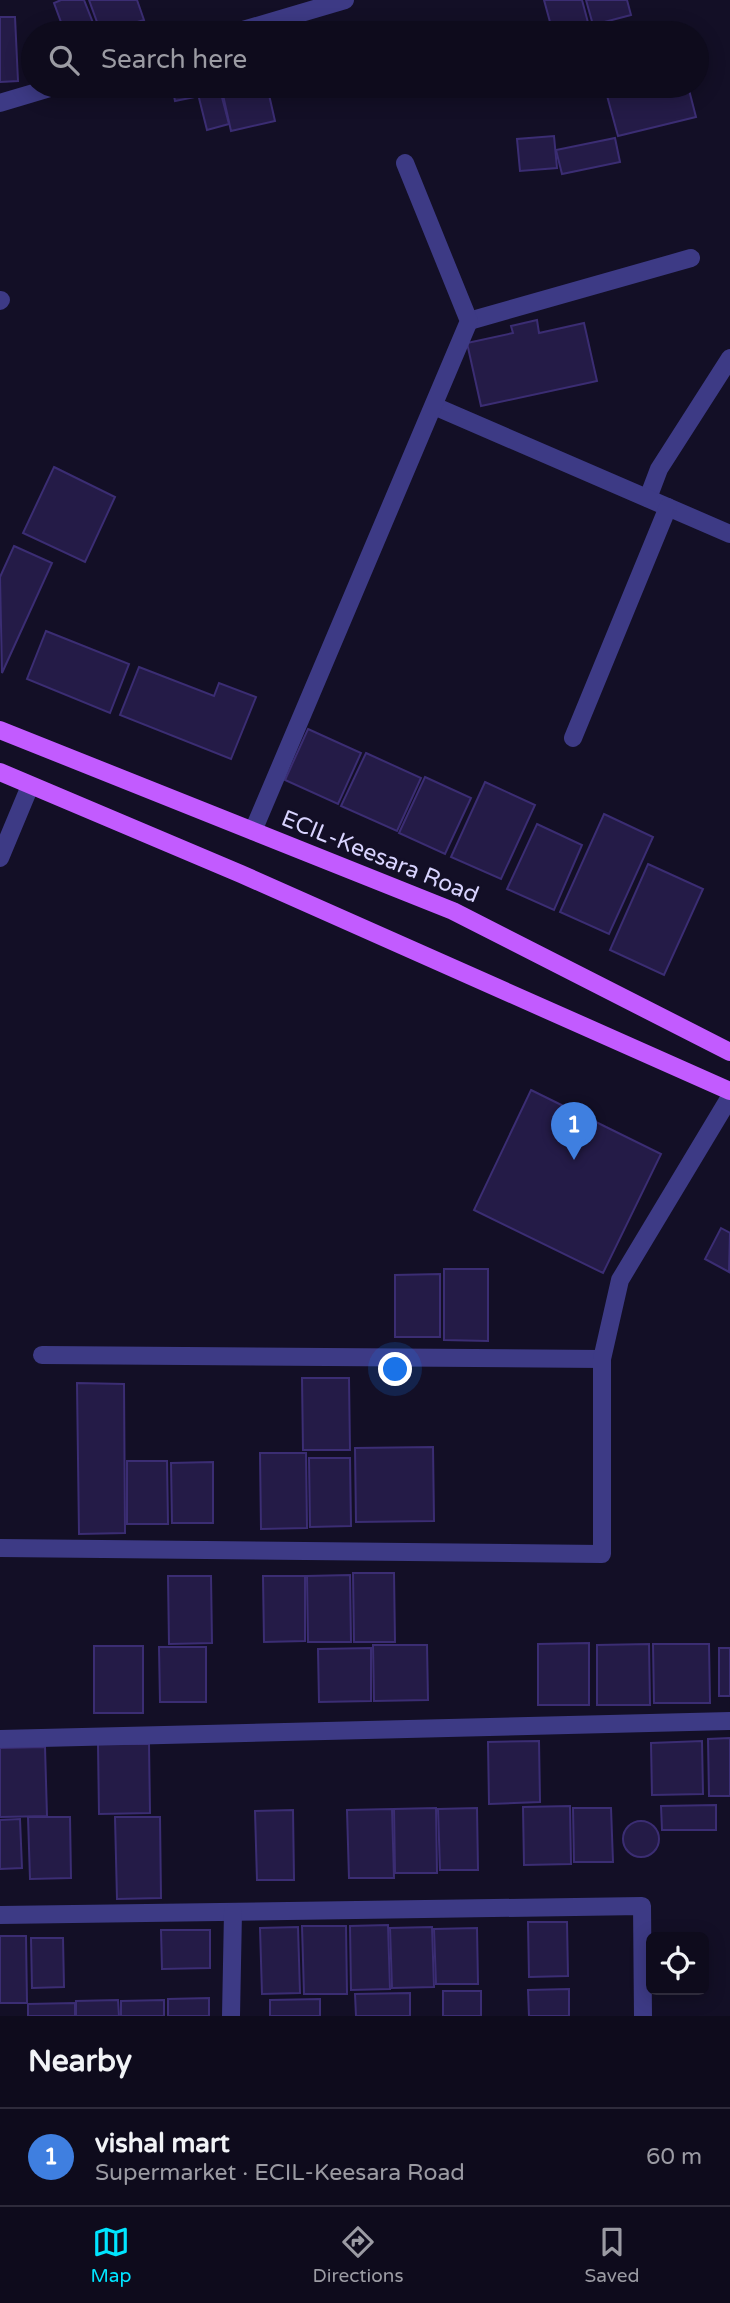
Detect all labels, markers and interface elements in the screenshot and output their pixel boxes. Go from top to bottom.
search box [21,21,709,98]
icon: search [45,41,83,79]
text: Search here [101,44,247,75]
street label: ECIL-Keesara Road [277,805,483,909]
pin: 1 [551,1102,597,1160]
your location [378,1352,412,1386]
map controls [646,1932,709,1995]
button: locate [646,1932,709,1995]
text: Nearby [28,2043,132,2080]
text: vishal mart [95,2128,230,2159]
text: 1 [44,2143,58,2171]
text: 60 m [646,2143,702,2171]
text: Supermarket · ECIL-Keesara Road [95,2159,465,2187]
tab: Map [91,2223,132,2287]
tab: Directions [313,2223,404,2287]
tab: Saved [585,2223,639,2287]

